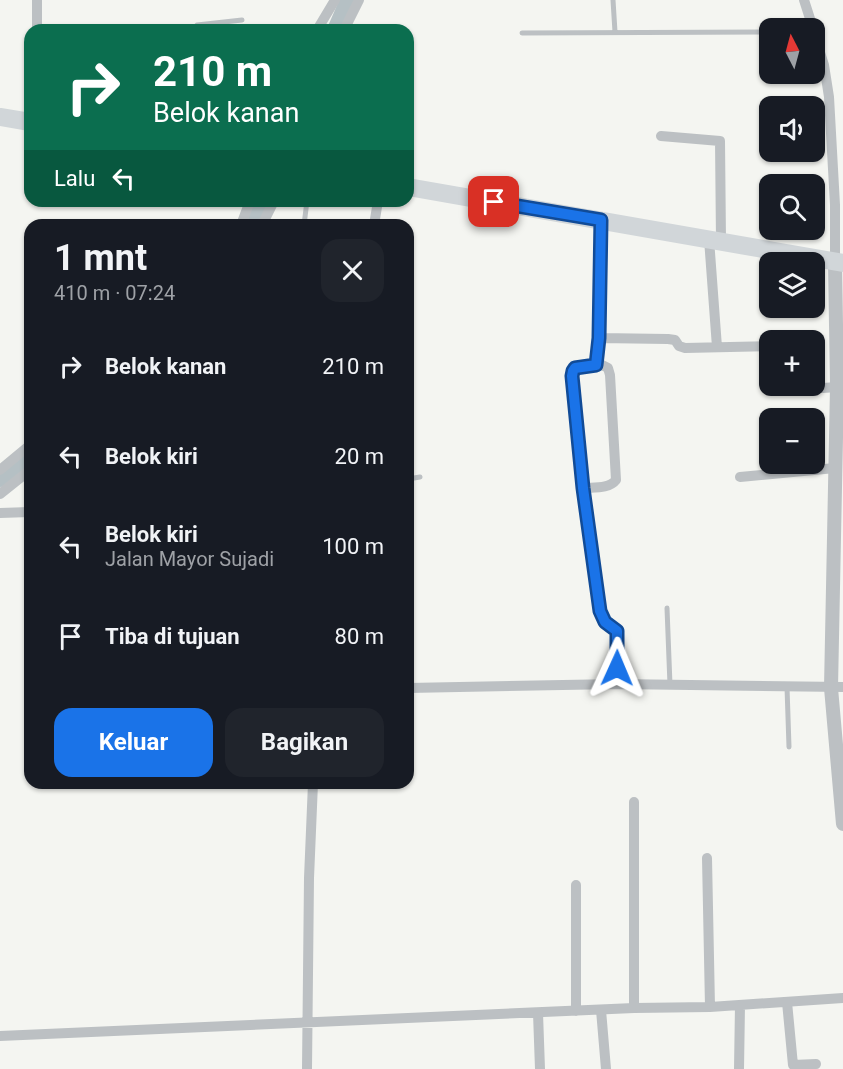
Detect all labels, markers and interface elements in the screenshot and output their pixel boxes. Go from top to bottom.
north arrow [759,18,825,84]
map controls [759,18,825,474]
text: 210 m [153,47,272,96]
icon: right [54,48,132,126]
button: sound [759,96,825,162]
text: Belok kanan [153,97,299,129]
icon: left [107,162,140,195]
text: Lalu [54,166,95,191]
button: search [759,174,825,240]
pin [468,176,519,227]
icon: arrive [477,185,510,218]
text: 1 mnt [54,237,147,279]
button: close [321,239,384,302]
button: layers [759,252,825,318]
text: 410 m · 07:24 [54,281,175,305]
button: + [759,330,825,396]
icon: right [54,350,87,383]
text: Belok kanan [105,354,226,379]
text: 210 m [322,354,384,379]
button: − [759,408,825,474]
icon: left [54,440,87,473]
text: Belok kiri [105,444,198,469]
text: 20 m [335,444,384,469]
text: Belok kiri [105,522,198,547]
icon: left [54,530,87,563]
text: 100 m [322,534,384,559]
text: Jalan Mayor Sujadi [105,547,274,571]
icon: arrive [54,620,87,653]
text: Tiba di tujuan [105,624,240,649]
text: 80 m [335,624,384,649]
position arrow [585,636,649,700]
button: Keluar [54,708,213,777]
button: Bagikan [225,708,384,777]

